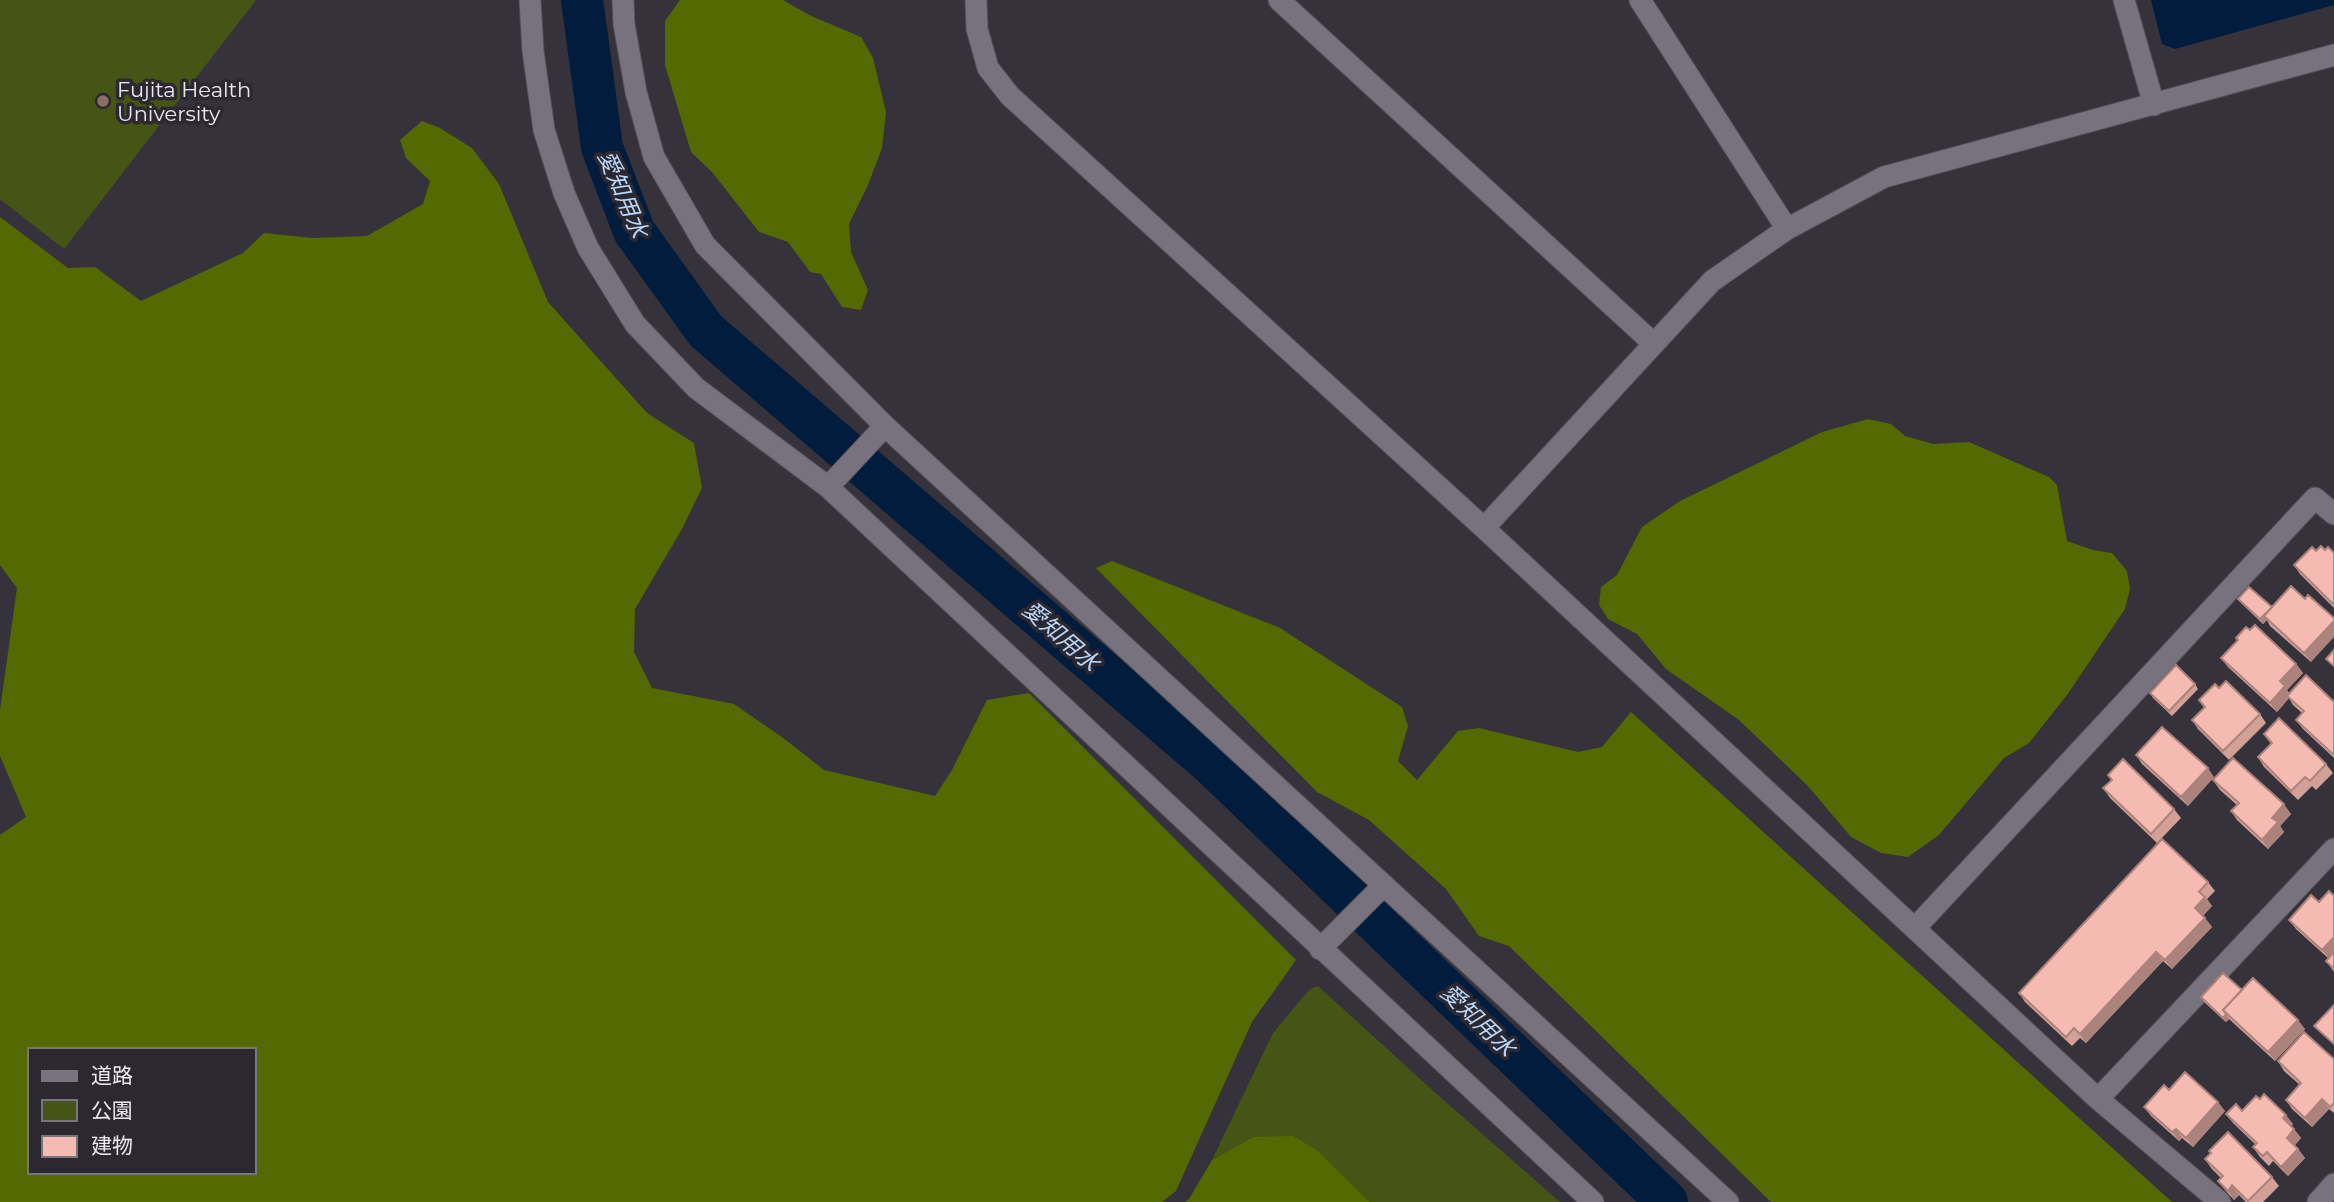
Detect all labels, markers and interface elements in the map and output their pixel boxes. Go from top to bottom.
place label: Fujita Health University [117,77,251,126]
marker: Fujita Health University [95,93,111,109]
water label: 愛知用水 [592,146,655,245]
water label: 愛知用水 [1017,595,1107,679]
water label: 愛知用水 [1435,978,1523,1064]
legend [28,1048,256,1174]
text: 道路 [91,1063,133,1088]
text: 公園 [91,1098,133,1123]
text: 建物 [91,1133,133,1158]

